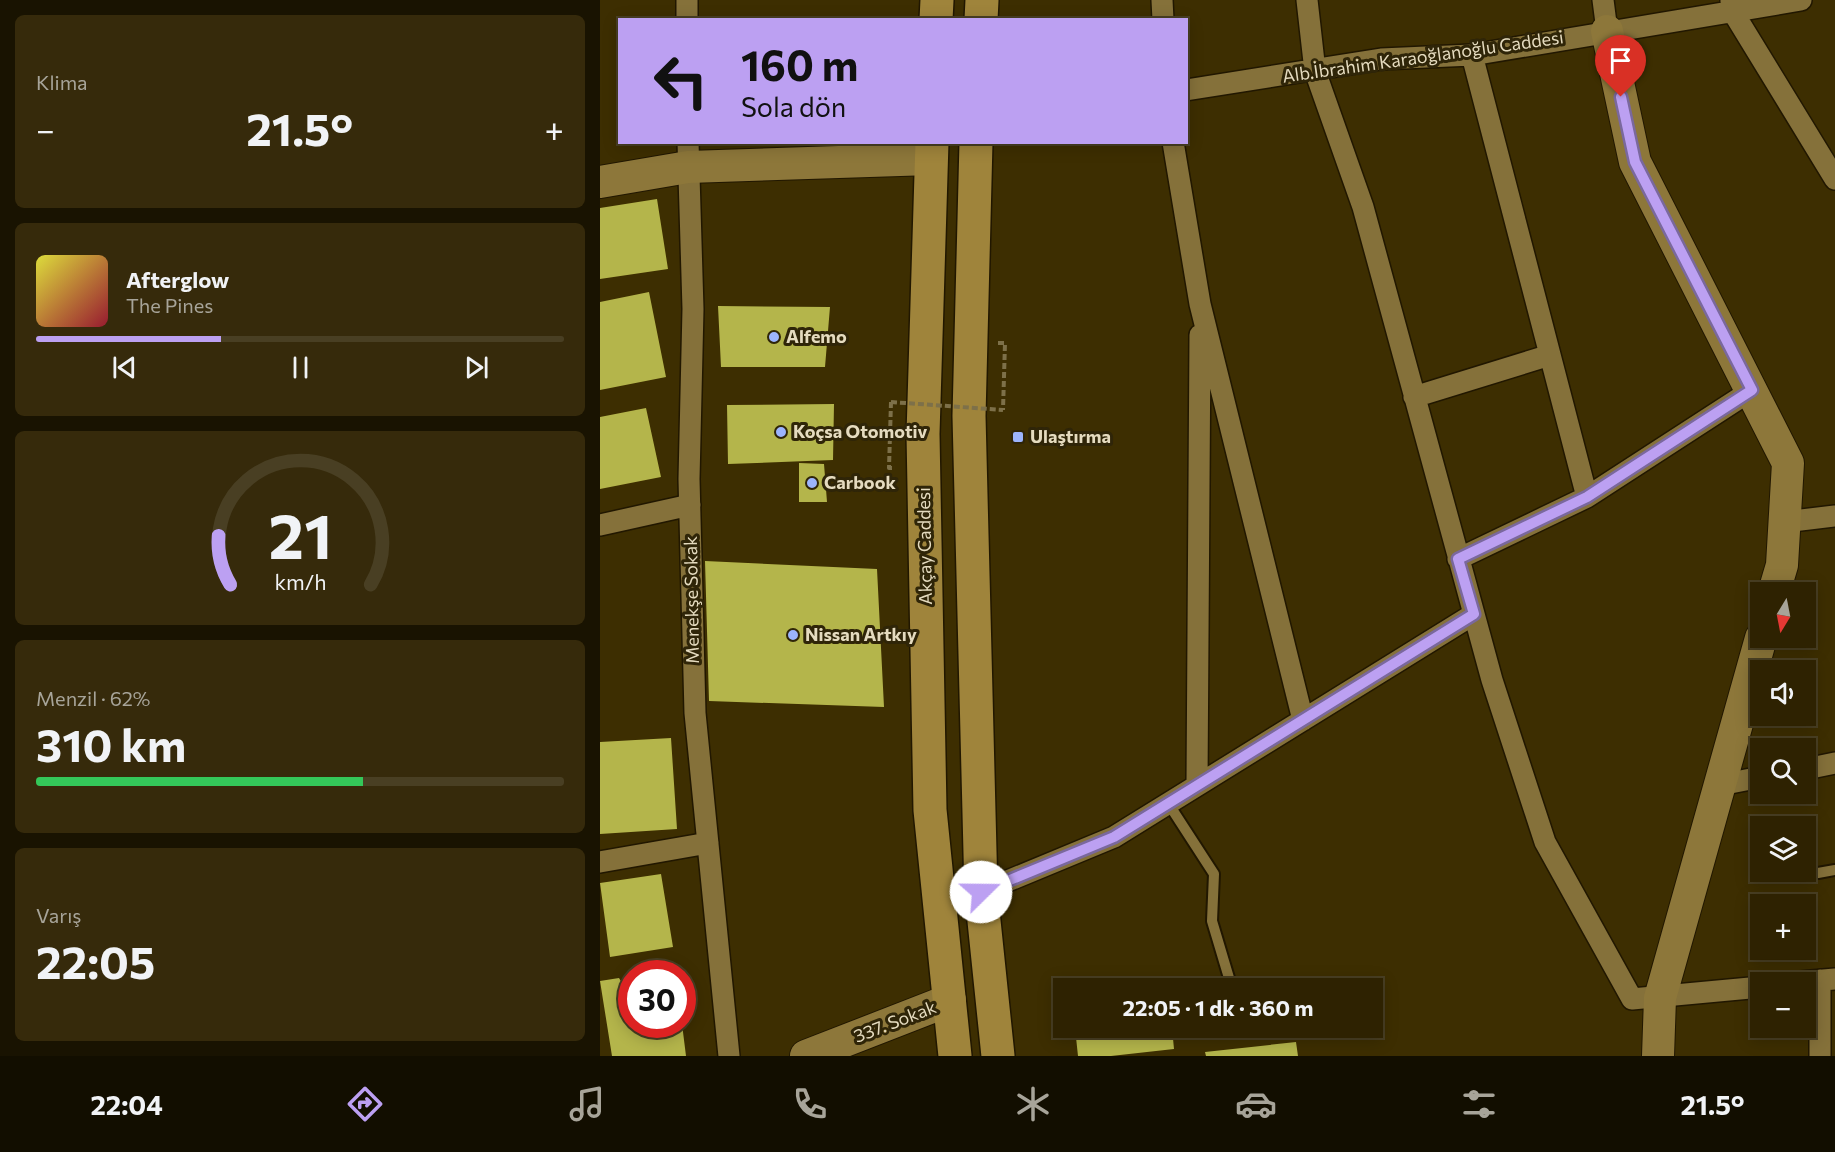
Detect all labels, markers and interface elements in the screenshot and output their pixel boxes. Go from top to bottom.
street label: Alb.İbrahim Karaoğlanoğlu Caddesi [1281,25,1565,87]
pin [1595,35,1646,97]
text: 160 m [741,38,859,90]
icon: left [642,42,720,120]
icon: arrive [1604,44,1637,77]
text: Klima [36,70,88,94]
text: Sola dön [741,90,846,123]
text: 21.5° [246,100,353,155]
text: − [36,108,55,149]
text: + [545,108,564,149]
text: Afterglow [126,266,229,293]
text: The Pines [126,293,213,317]
place label: Alfemo [786,325,847,347]
marker: Alfemo [767,330,781,344]
icon: previous [108,351,141,384]
icon: pause [284,351,317,384]
icon: next [460,351,493,384]
place label: Koçsa Otomotiv [793,420,928,442]
marker: Koçsa Otomotiv [774,425,788,439]
place label: Ulaştırma [1030,425,1111,447]
marker: Ulaştırma [1011,430,1025,444]
place label: Carbook [824,471,896,493]
marker: Carbook [805,476,819,490]
street label: Akçay Caddesi [912,487,936,605]
text: 21 [268,496,332,572]
street label: Menekşe Sokak [679,536,703,664]
text: km/h [274,568,326,594]
north arrow [1750,582,1816,648]
map controls [1750,582,1816,1038]
place label: Nissan Artkıy [805,623,917,645]
marker: Nissan Artkıy [786,628,800,642]
button: sound [1750,660,1816,726]
text: Menzil · 62% [36,686,150,710]
text: 310 km [36,716,186,771]
button: search [1750,738,1816,804]
button: layers [1750,816,1816,882]
position arrow [949,860,1013,924]
button: + [1750,894,1816,960]
text: Varış [36,903,81,927]
text: 22:05 [36,933,155,988]
speed limit sign: 30 [618,960,696,1038]
button: − [1750,972,1816,1038]
text: 22:05 · 1 dk · 360 m [1123,994,1313,1021]
street label: 337. Sokak [850,995,939,1047]
icon: directions [344,1083,386,1125]
icon: music [566,1083,608,1125]
icon: phone [789,1083,831,1125]
icon: climate [1012,1083,1054,1125]
icon: car [1235,1083,1277,1125]
icon: filters [1458,1083,1500,1125]
text: 22:04 [90,1088,163,1121]
text: 21.5° [1680,1088,1745,1121]

